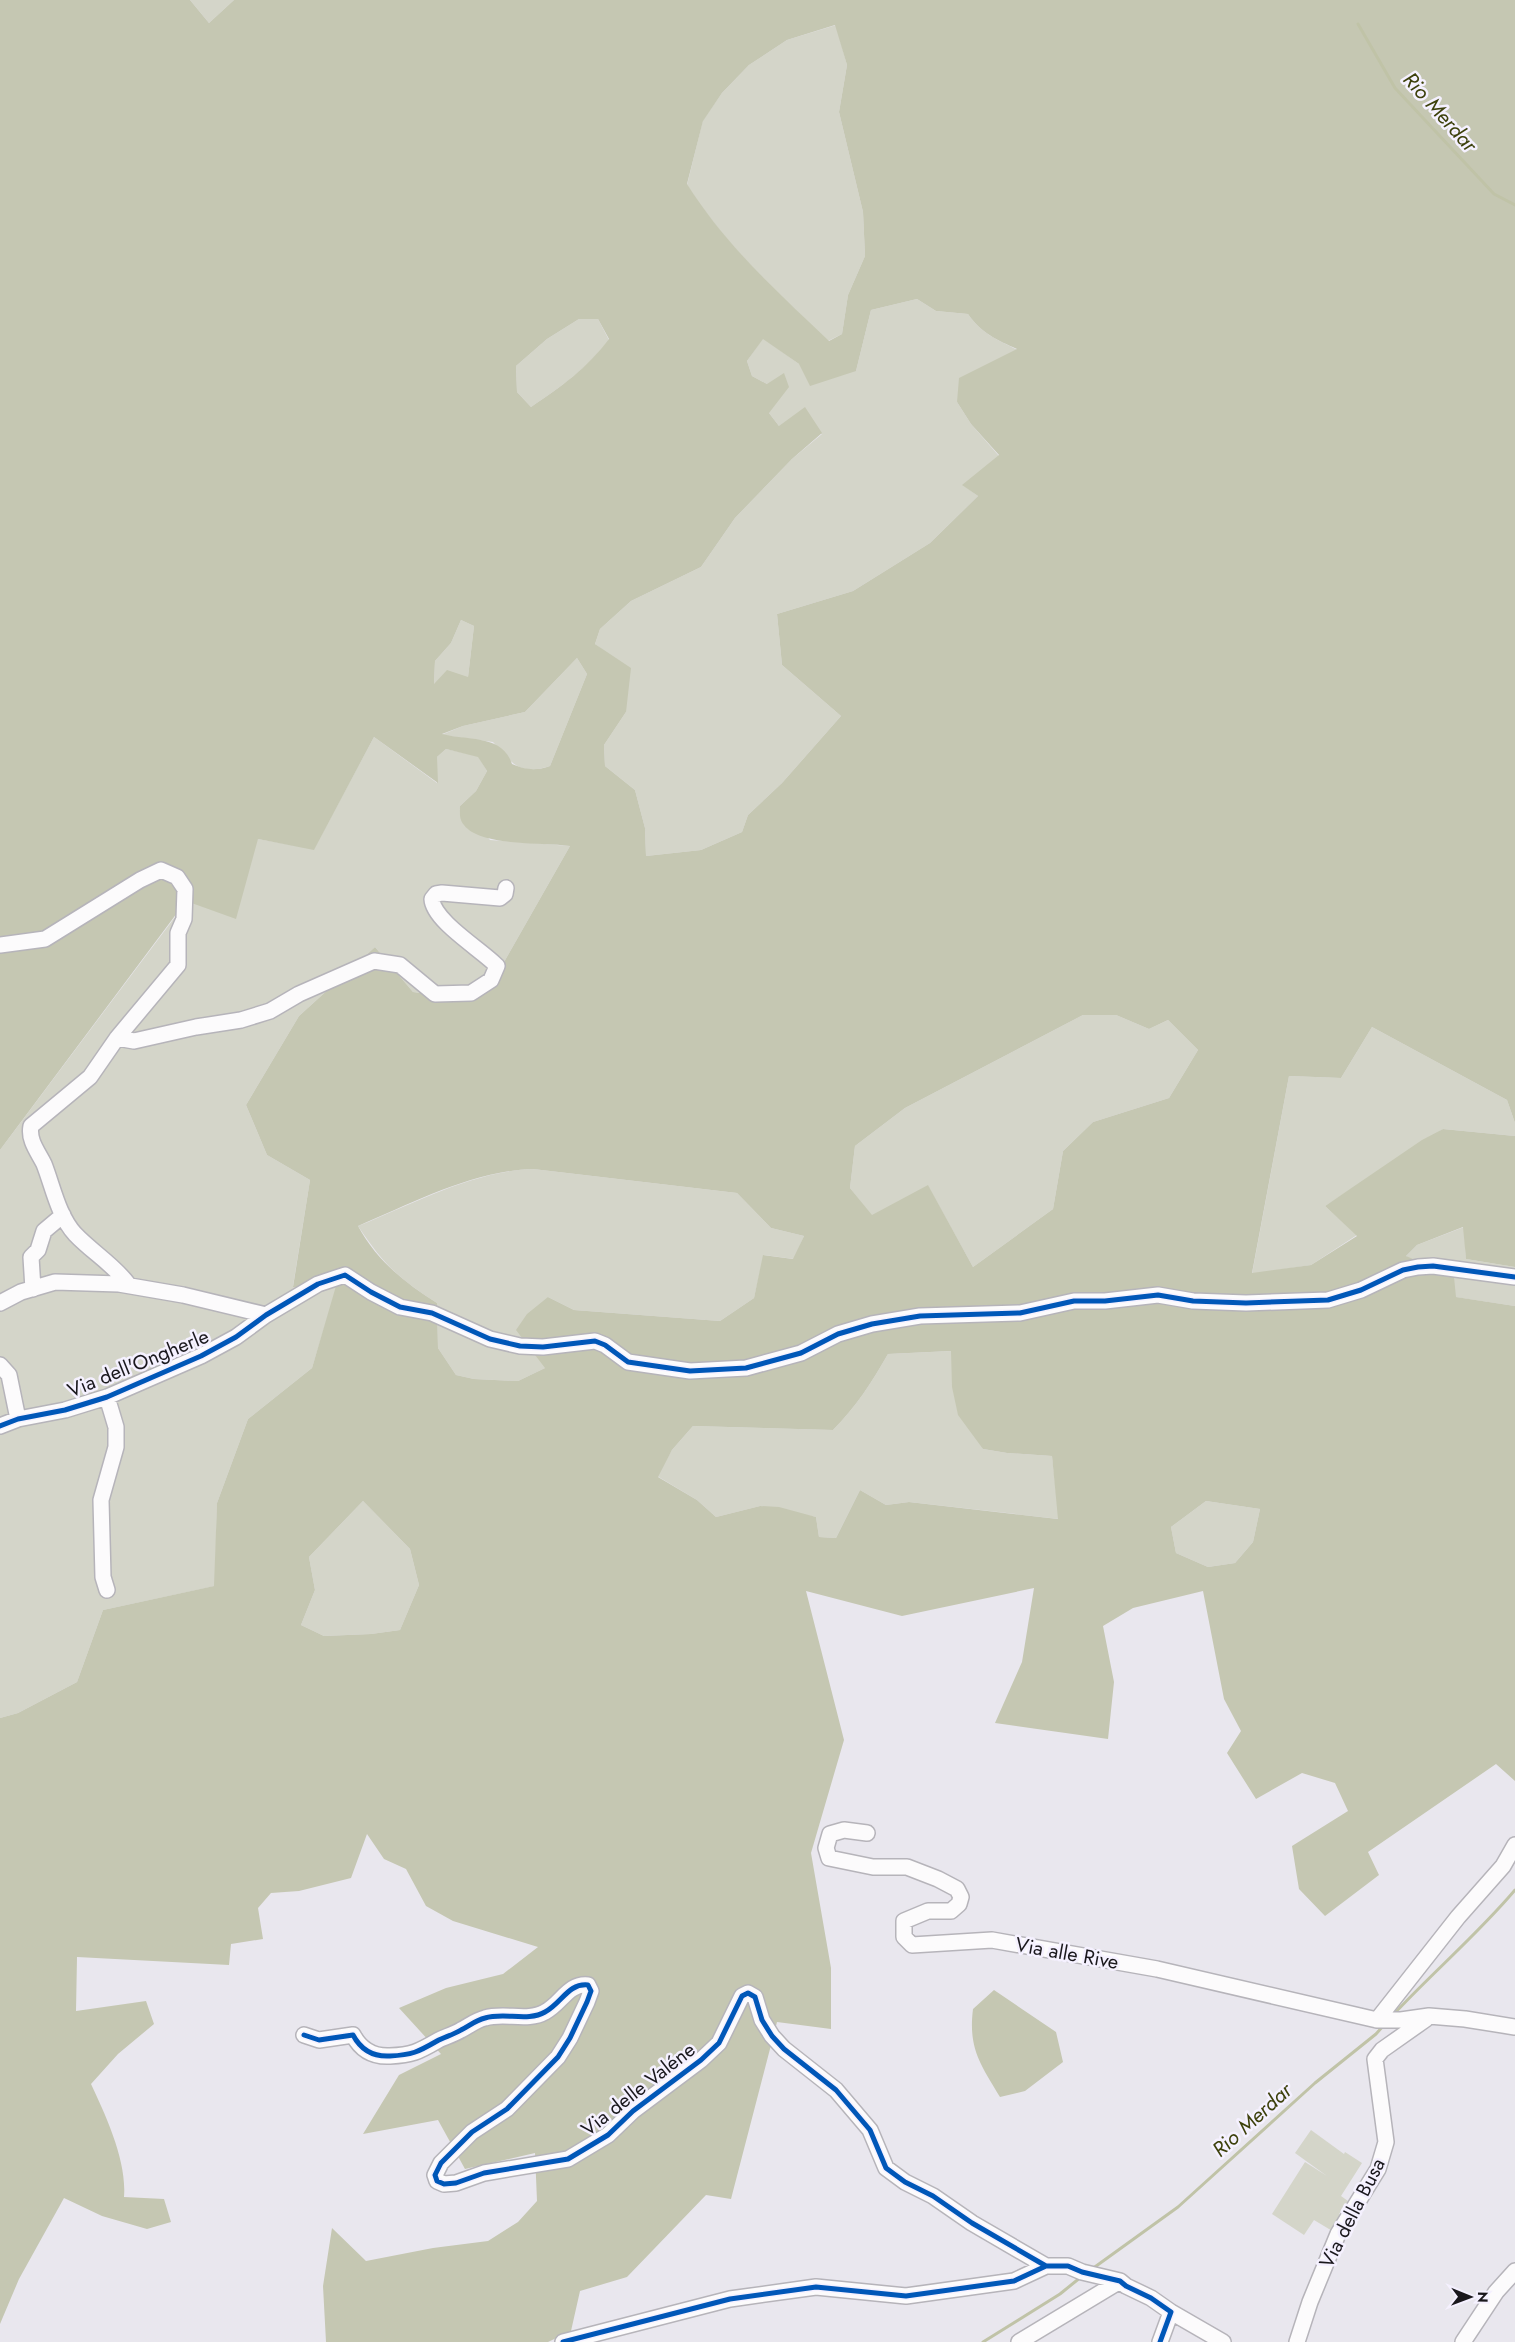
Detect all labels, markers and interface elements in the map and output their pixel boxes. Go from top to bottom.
water label: Rio Merdar [1396,65,1485,159]
street label: Via dell'Ongherle [63,1322,213,1405]
street label: Via alle Rive [1013,1930,1121,1977]
street label: Via delle Valéne [575,2036,702,2143]
water label: Rio Merdar [1205,2075,1299,2164]
street label: Via della Busa [1312,2153,1393,2273]
north arrow [1445,2272,1495,2322]
text: N [1473,2291,1493,2303]

